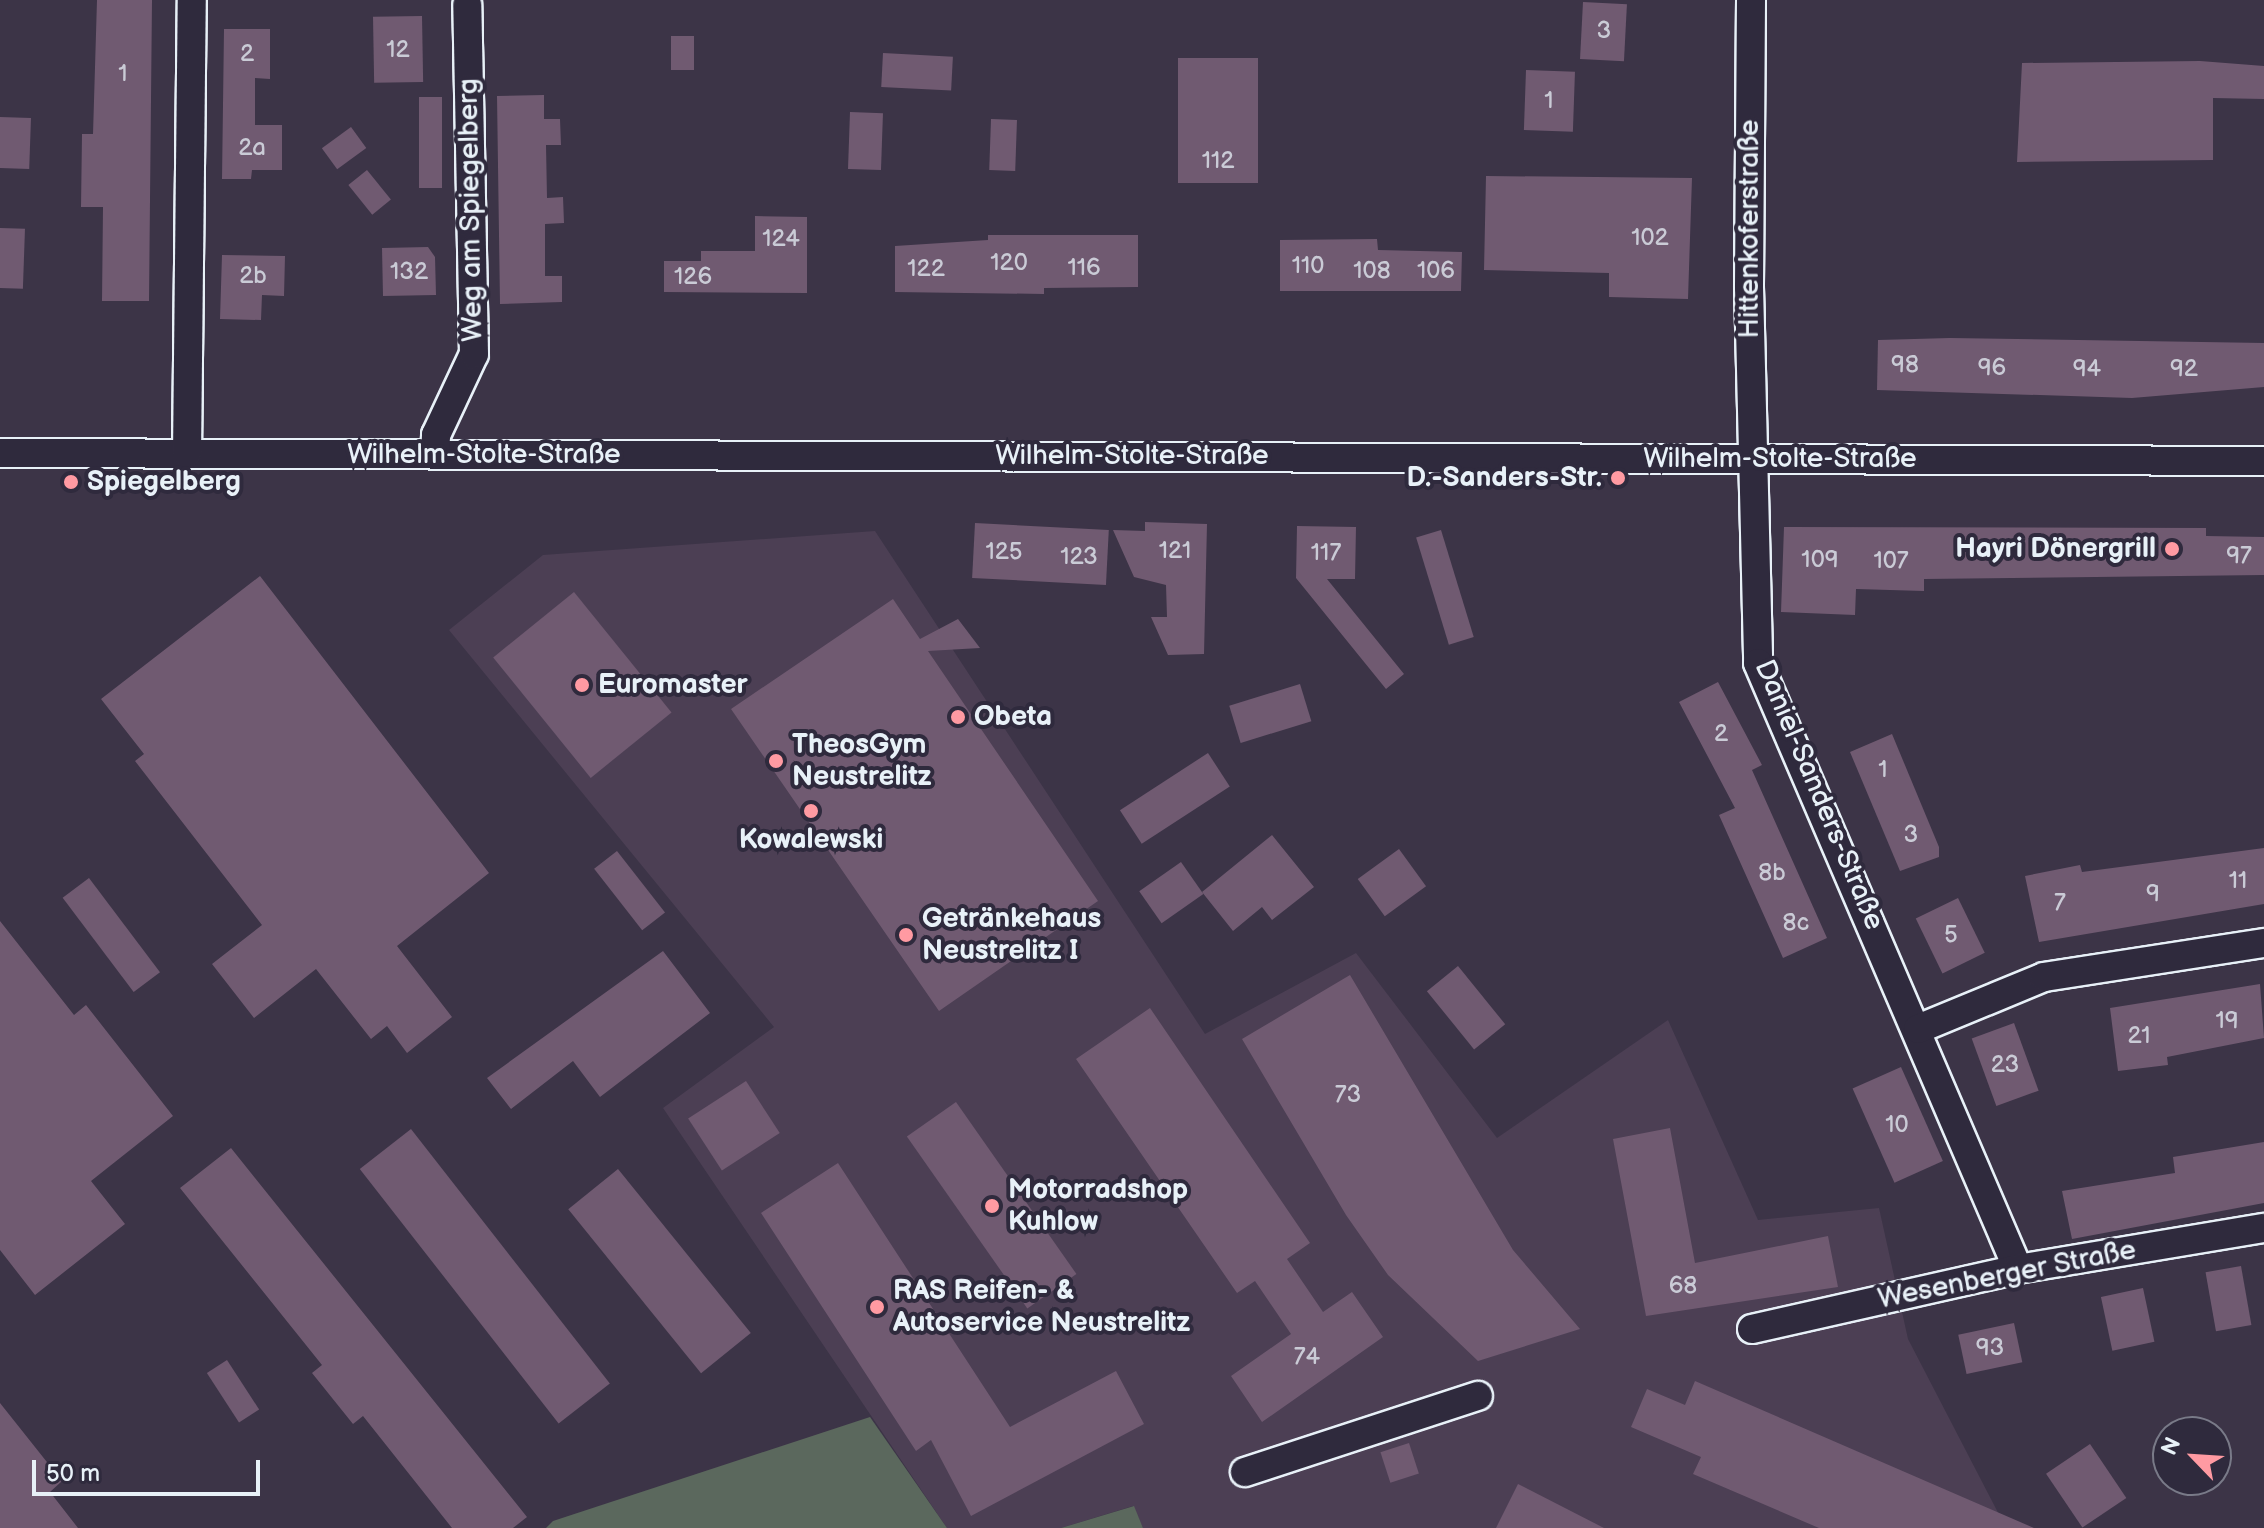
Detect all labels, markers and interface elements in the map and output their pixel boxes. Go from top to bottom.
house number: 3 [1597,17,1611,45]
house number: 12 [386,36,410,64]
house number: 2 [240,40,254,68]
house number: 1 [118,60,128,88]
street label: Weg am Spiegelberg [452,78,490,342]
house number: 1 [1544,87,1554,115]
street label: Hittenkoferstraße [1733,119,1767,339]
house number: 2a [238,134,266,162]
house number: 112 [1202,147,1234,175]
house number: 102 [1631,224,1669,252]
house number: 124 [762,225,800,253]
house number: 120 [990,249,1028,277]
house number: 110 [1292,252,1324,280]
house number: 116 [1067,254,1101,282]
house number: 122 [907,255,945,283]
house number: 108 [1353,257,1391,285]
house number: 106 [1417,257,1455,285]
house number: 132 [390,258,428,286]
house number: 2b [239,262,267,290]
house number: 126 [674,263,712,291]
house number: 98 [1891,351,1919,379]
house number: 96 [1978,354,2006,382]
house number: 94 [2073,355,2101,383]
house number: 92 [2170,355,2198,383]
street label: Wilhelm-Stolte-Straße [347,438,621,472]
street label: Wilhelm-Stolte-Straße [995,439,1269,473]
street label: Wilhelm-Stolte-Straße [1643,442,1917,476]
place label: D.-Sanders-Str. [1407,461,1602,495]
place label: Spiegelberg [87,465,241,499]
marker: D.-Sanders-Str. [1609,469,1627,487]
marker: Spiegelberg [62,473,80,491]
place label: Hayri Dönergrill [1955,532,2156,566]
house number: 121 [1159,537,1191,565]
house number: 125 [985,538,1023,566]
house number: 117 [1311,539,1341,567]
marker: Hayri Dönergrill [2163,540,2181,558]
house number: 97 [2226,542,2252,570]
house number: 123 [1060,543,1098,571]
house number: 109 [1801,546,1839,574]
house number: 107 [1873,547,1909,575]
street label: Daniel-Sanders-Straße [1747,655,1891,935]
place label: Euromaster [598,668,748,702]
marker: Euromaster [573,676,591,694]
place label: Obeta [974,700,1052,734]
marker: Obeta [949,708,967,726]
house number: 2 [1714,720,1728,748]
place label: TheosGym Neustrelitz [792,728,932,794]
marker: TheosGym Neustrelitz [767,752,785,770]
house number: 1 [1878,756,1888,784]
marker: Kowalewski [802,802,820,820]
house number: 3 [1904,821,1918,849]
place label: Kowalewski [739,823,883,857]
house number: 8b [1758,859,1786,887]
house number: 11 [2229,867,2247,895]
house number: 9 [2146,880,2160,908]
house number: 7 [2054,889,2066,917]
place label: Getränkehaus Neustrelitz I [922,902,1101,968]
house number: 8c [1783,909,1809,937]
house number: 5 [1944,921,1958,949]
marker: Getränkehaus Neustrelitz I [897,926,915,944]
house number: 19 [2215,1007,2239,1035]
house number: 21 [2127,1022,2151,1050]
house number: 23 [1991,1051,2019,1079]
house number: 73 [1335,1081,1361,1109]
house number: 10 [1885,1111,1909,1139]
place label: Motorradshop Kuhlow [1008,1173,1188,1239]
marker: Motorradshop Kuhlow [983,1197,1001,1215]
street label: Wesenberger Straße [1875,1233,2139,1317]
house number: 68 [1669,1272,1697,1300]
place label: RAS Reifen- & Autoservice Neustrelitz [893,1274,1190,1340]
marker: RAS Reifen- & Autoservice Neustrelitz [868,1298,886,1316]
house number: 93 [1976,1334,2004,1362]
house number: 74 [1294,1343,1320,1371]
north arrow [2152,1416,2232,1496]
text: N [2156,1433,2187,1460]
scale bar [36,1444,264,1494]
text: 50 m [46,1459,100,1488]

